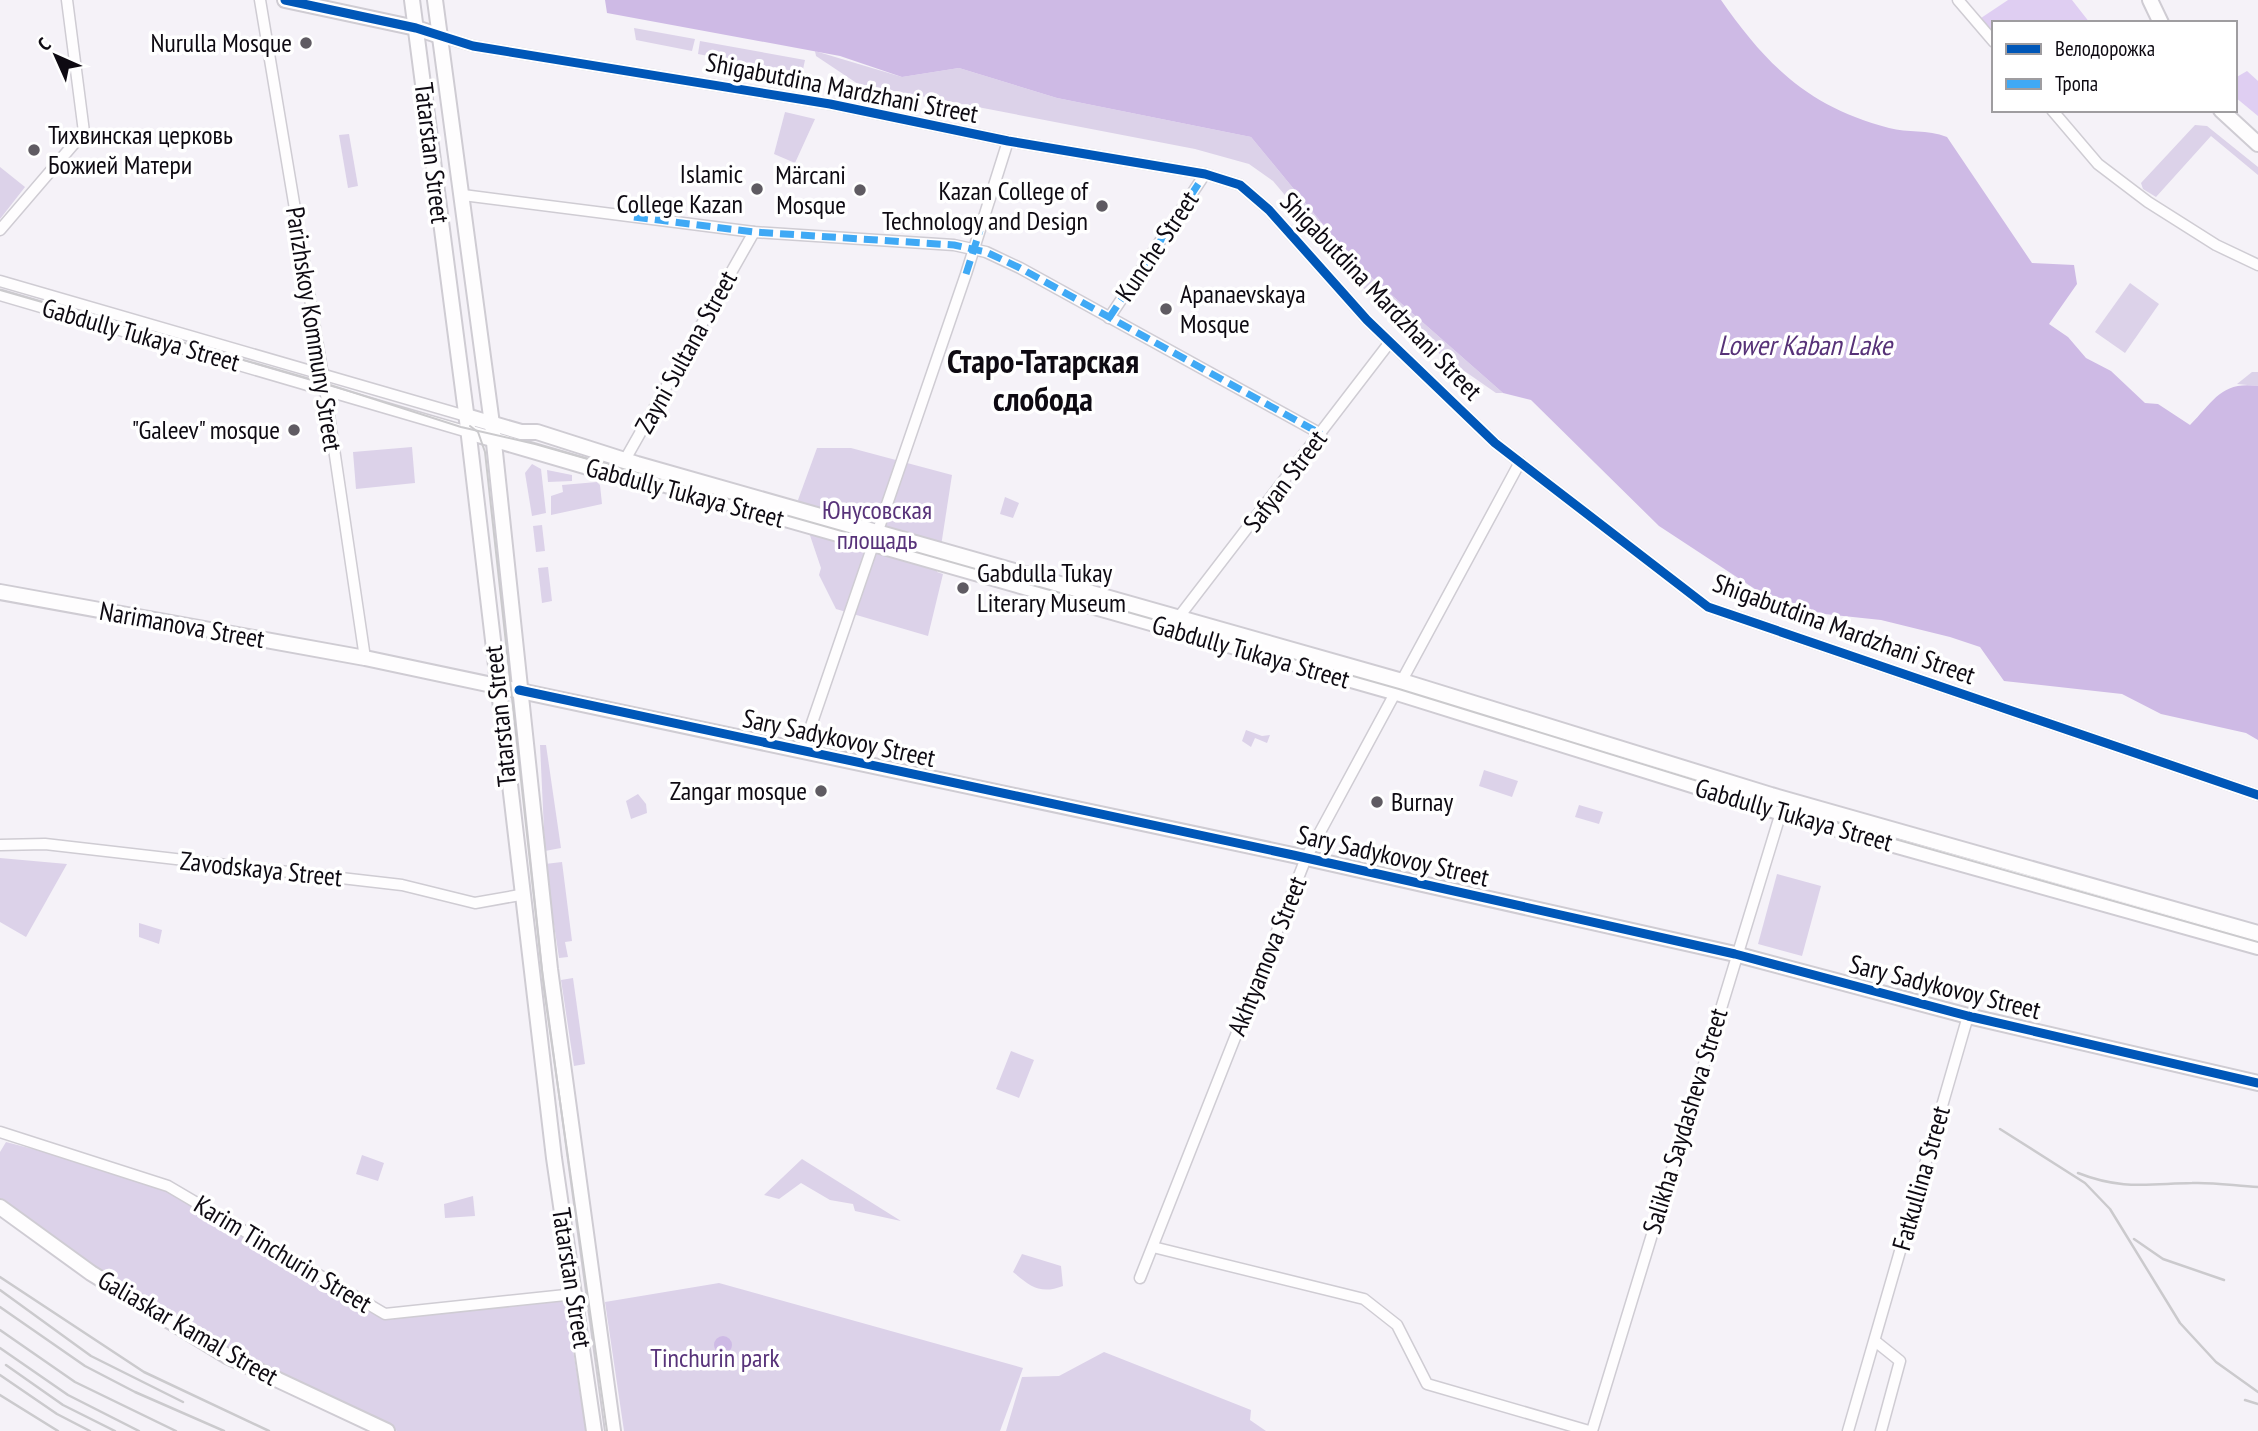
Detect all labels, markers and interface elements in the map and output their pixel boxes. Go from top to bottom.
north arrow [21,21,91,91]
legend [1992,21,2237,112]
place label: Nurulla Mosque [150,26,292,59]
text: С [32,32,56,56]
marker: Nurulla Mosque [298,35,314,51]
text: Велодорожка [2055,35,2155,62]
street label: Shigabutdina Mardzhani Street [703,45,981,130]
text: Тропа [2055,70,2098,97]
street label: Tatarstan Street [407,81,458,225]
place label: Тихвинская церковь Божией Матери [48,118,233,181]
marker: Тихвинская церковь Божией Матери [26,142,42,158]
place label: Islamic College Kazan [617,157,743,220]
place label: Märcani Mosque [775,158,846,221]
place label: Kazan College of Technology and Design [882,174,1089,237]
marker: Islamic College Kazan [749,181,765,197]
marker: Märcani Mosque [852,182,868,198]
street label: Kunche Street [1108,184,1205,307]
street label: Shigabutdina Mardzhani Street [1273,185,1489,407]
marker: Kazan College of Technology and Design [1094,198,1110,214]
street label: Parizhskoy Kommuny Street [279,204,350,454]
street label: Zayni Sultana Street [627,265,744,439]
place label: Apanaevskaya Mosque [1180,277,1306,340]
street label: Gabdully Tukaya Street [39,291,244,378]
marker: Apanaevskaya Mosque [1158,301,1174,317]
water label: Lower Kaban Lake [1718,326,1895,363]
district label: Старо-Татарская слобода [947,339,1139,420]
place label: "Galeev" mosque [132,413,280,446]
marker: "Galeev" mosque [286,422,302,438]
street label: Safyan Street [1236,423,1334,538]
street label: Gabdully Tukaya Street [582,450,788,535]
park label: Юнусовская площадь [822,493,932,556]
place label: Gabdulla Tukay Literary Museum [977,556,1126,619]
street label: Shigabutdina Mardzhani Street [1709,566,1980,691]
marker: Gabdulla Tukay Literary Museum [955,580,971,596]
street label: Narimanova Street [97,594,267,655]
street label: Gabdully Tukaya Street [1149,608,1354,695]
street label: Tatarstan Street [476,644,523,788]
street label: Sary Sadykovoy Street [740,701,938,774]
street label: Gabdully Tukaya Street [1692,771,1897,858]
place label: Zangar mosque [670,774,807,807]
marker: Zangar mosque [813,783,829,799]
place label: Burnay [1391,785,1453,818]
marker: Burnay [1369,794,1385,810]
street label: Sary Sadykovoy Street [1294,817,1492,894]
street label: Zavodskaya Street [178,844,344,893]
street label: Akhtyamova Street [1220,871,1313,1040]
street label: Sary Sadykovoy Street [1846,947,2044,1026]
street label: Salikha Saydasheva Street [1635,1004,1735,1238]
street label: Fatkullina Street [1884,1102,1957,1254]
street label: Karim Tinchurin Street [188,1188,378,1320]
street label: Tatarstan Street [545,1205,600,1350]
street label: Galiaskar Kamal Street [92,1263,284,1393]
park label: Tinchurin park [650,1341,780,1374]

